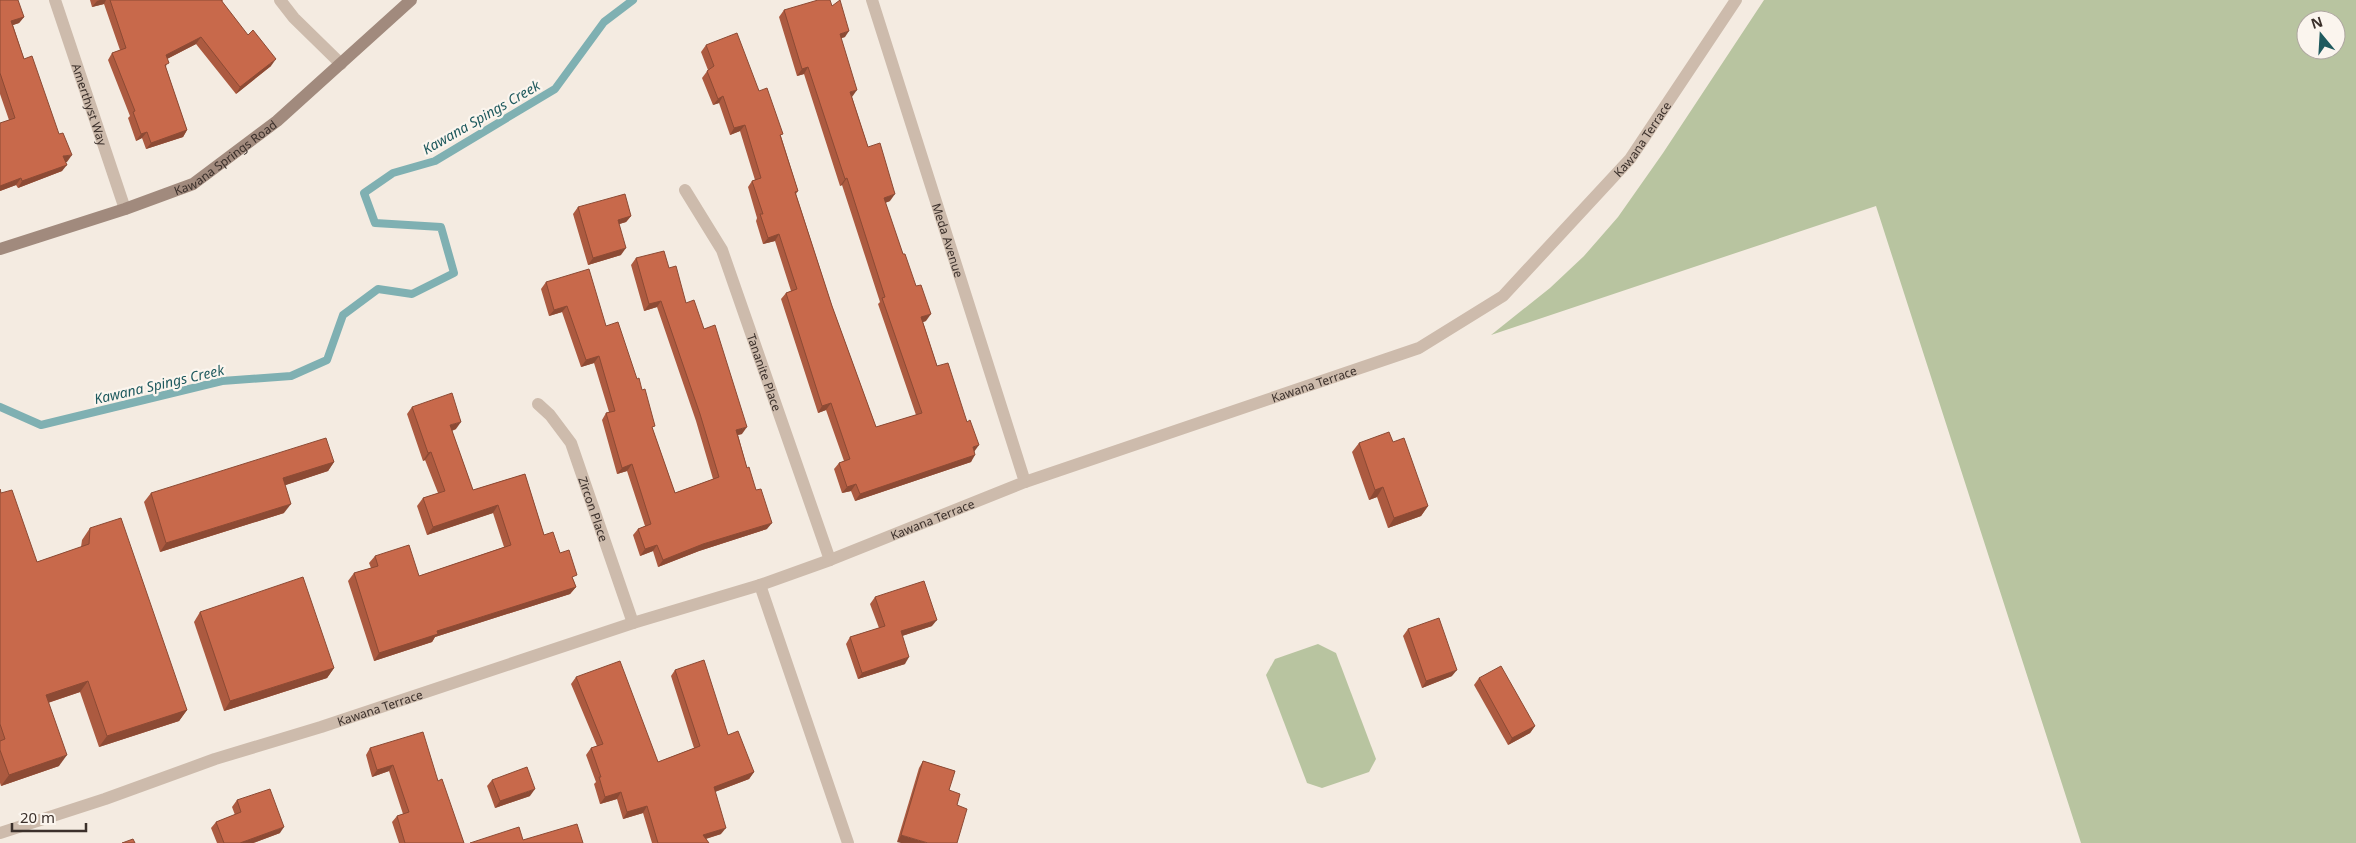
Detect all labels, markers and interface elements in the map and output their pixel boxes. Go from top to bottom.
north arrow [2296,10,2346,60]
text: N [2308,11,2325,33]
street label: Amerthyst Way [68,61,112,148]
water label: Kawana Spings Creek [419,75,544,158]
street label: Kawana Terrace [1609,98,1675,180]
street label: Kawana Springs Road [171,116,280,199]
street label: Meda Avenue [928,201,968,280]
street label: Tananite Place [743,331,786,414]
water label: Kawana Spings Creek [92,360,227,408]
street label: Kawana Terrace [1269,361,1359,406]
street label: Zircon Place [575,474,613,544]
street label: Kawana Terrace [888,495,977,544]
street label: Kawana Terrace [335,685,425,730]
scale bar [12,800,86,832]
text: 20 m [20,807,55,827]

